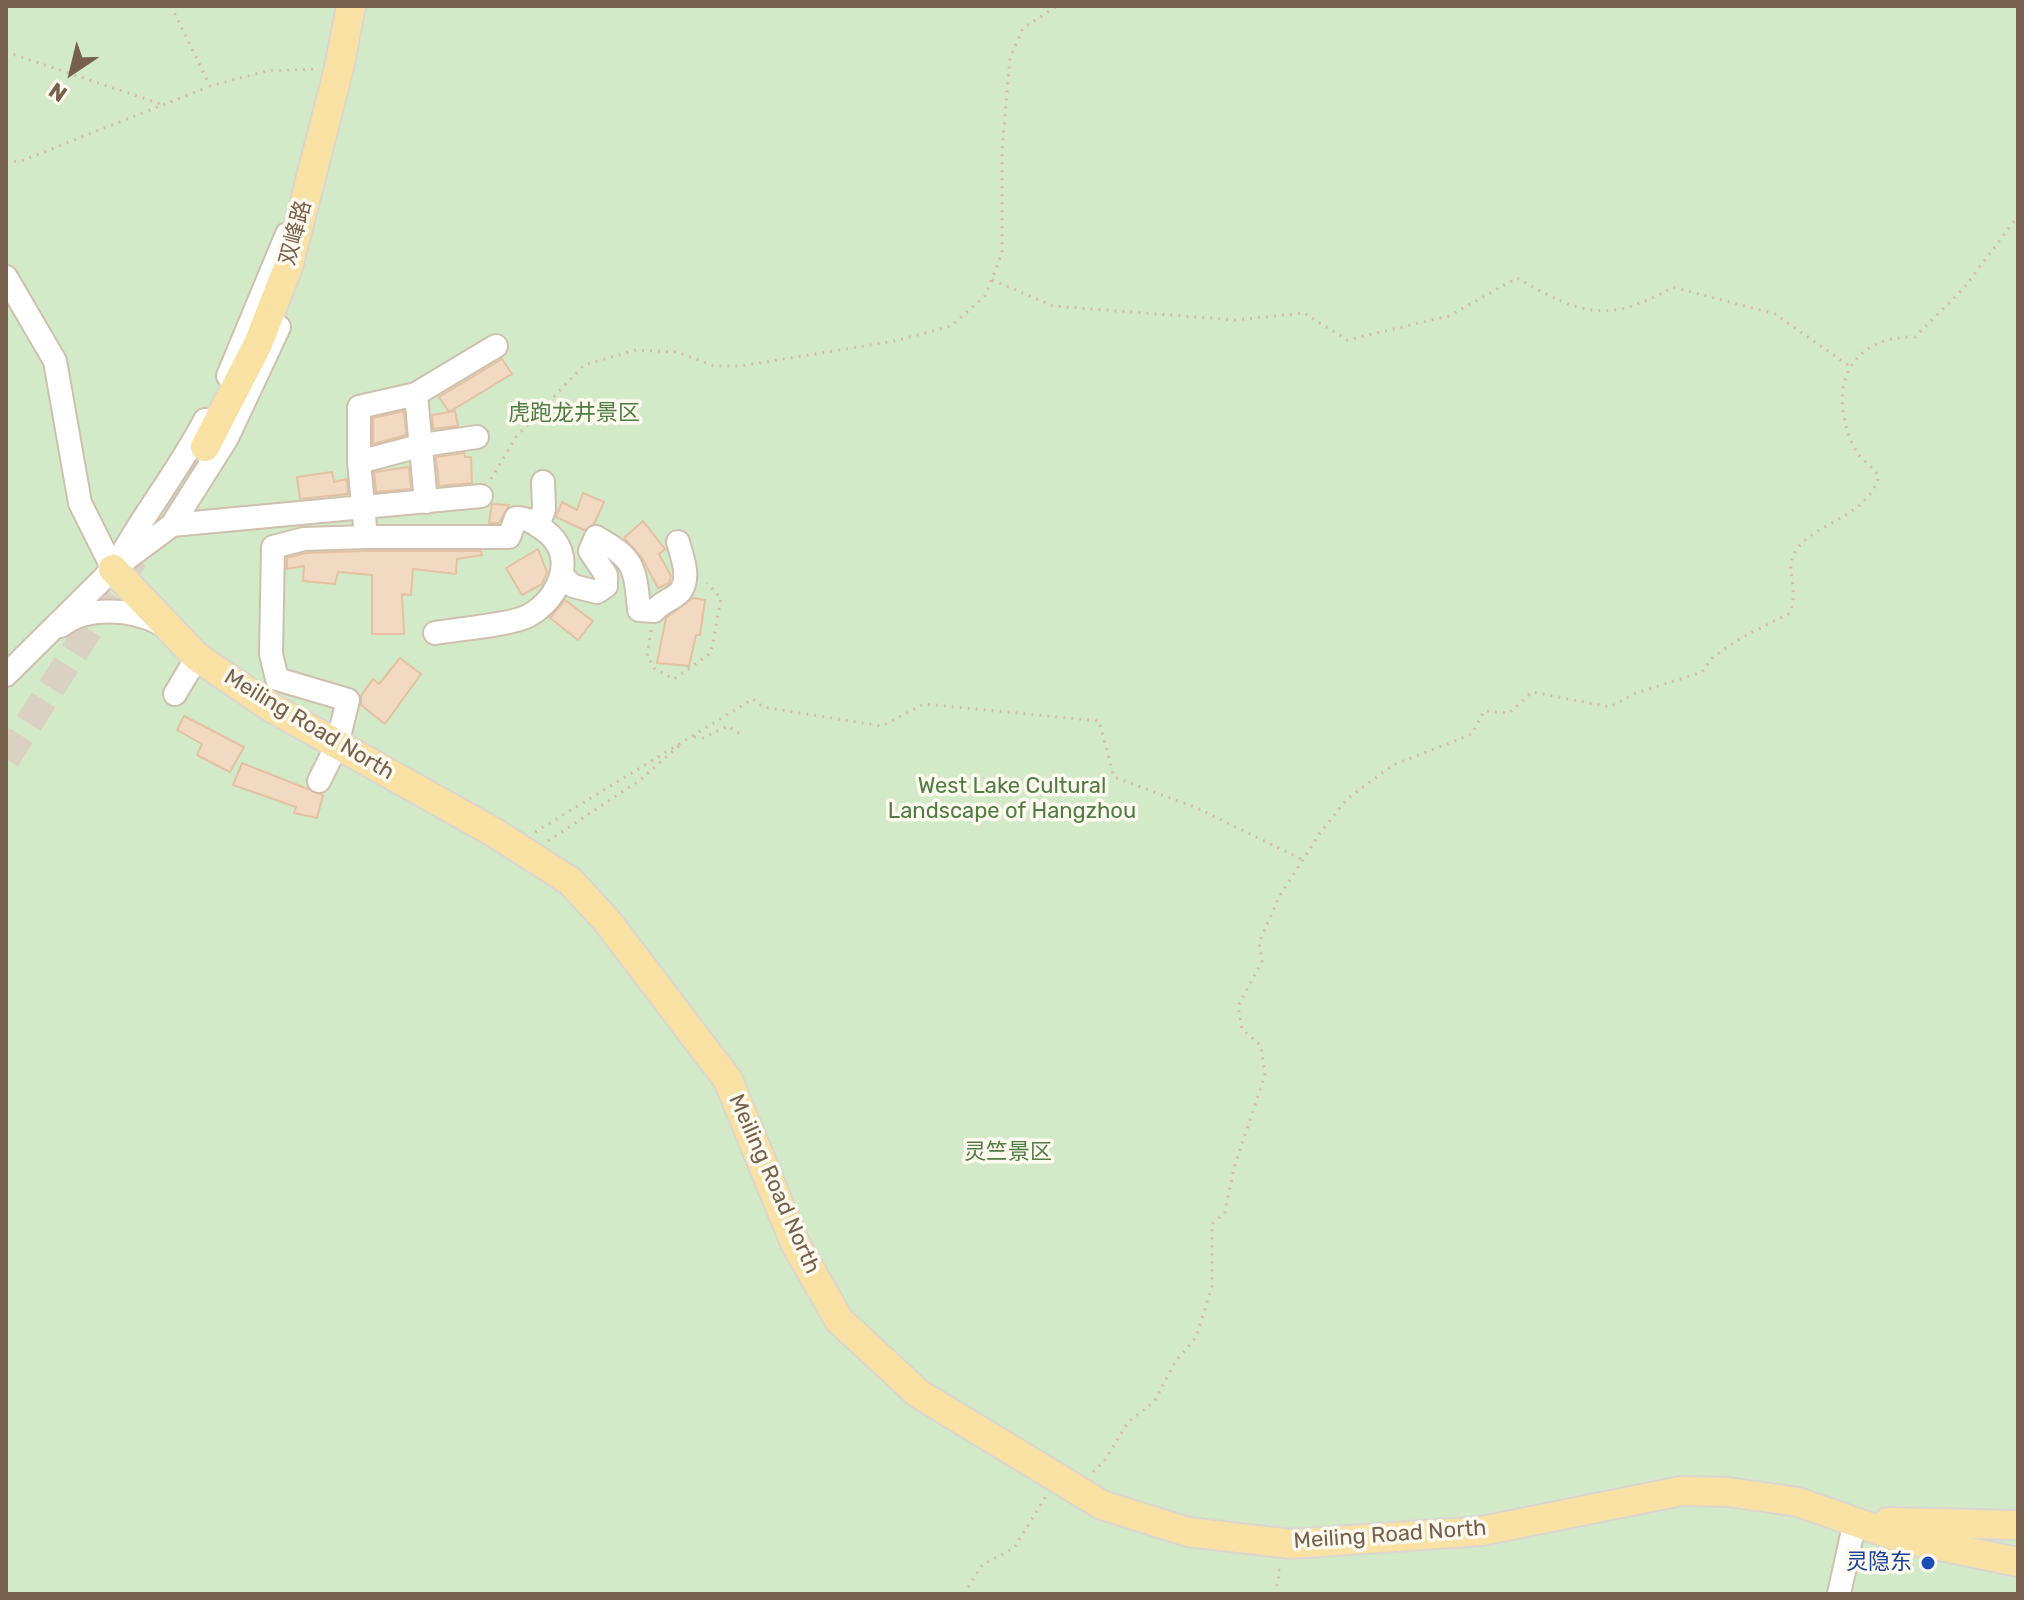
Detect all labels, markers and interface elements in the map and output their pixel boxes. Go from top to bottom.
north arrow [32,32,112,112]
text: N [44,76,72,108]
street label: 双峰路 [275,198,317,268]
park label: 虎跑龙井景区 [508,401,640,427]
street label: Meiling Road North [219,664,399,786]
park label: West Lake Cultural Landscape of Hangzhou [888,774,1136,826]
street label: Meiling Road North [723,1090,825,1278]
park label: 灵竺景区 [964,1140,1052,1166]
street label: Meiling Road North [1293,1515,1487,1555]
place label: 灵隐东 [1846,1550,1912,1576]
marker: 灵隐东 [1919,1554,1937,1572]

